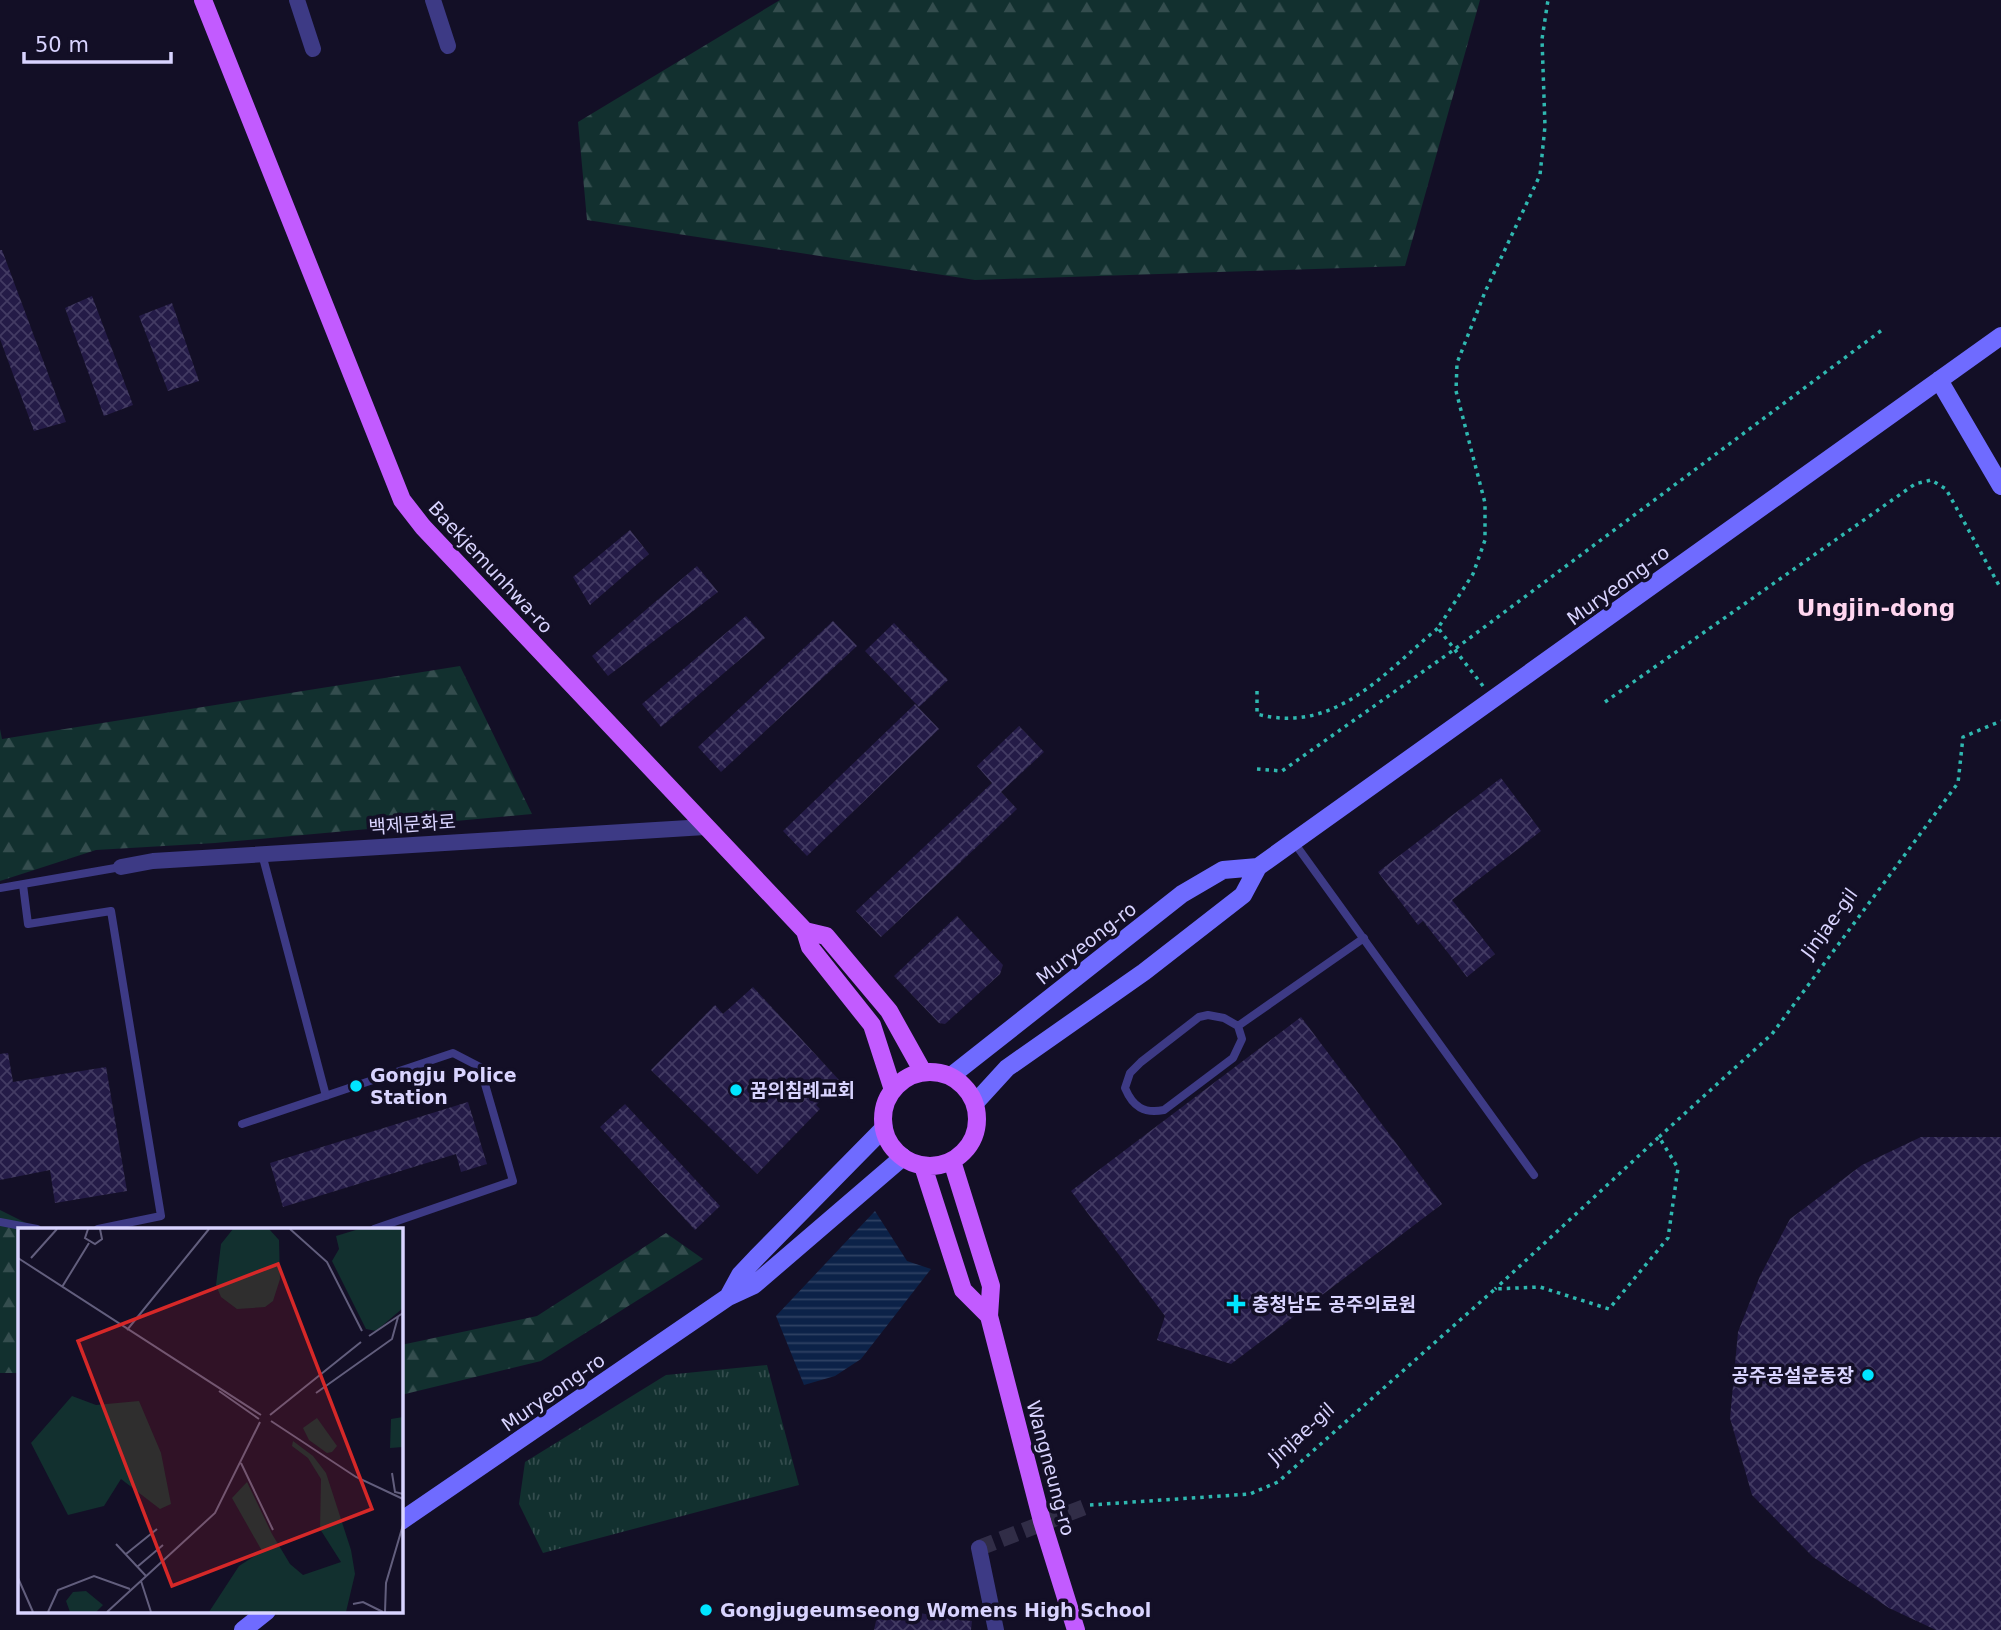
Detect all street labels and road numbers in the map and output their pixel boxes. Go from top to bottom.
street label: Baekjemunhwa-ro [424,497,558,637]
street label: Muryeong-ro [1563,541,1673,629]
street label: 백제문화로 [368,810,456,838]
street label: Jinjae-gil [1796,884,1862,963]
street label: Muryeong-ro [1032,897,1140,989]
street label: Muryeong-ro [497,1348,609,1436]
street label: Wangneung-ro [1022,1398,1080,1538]
street label: Jinjae-gil [1263,1398,1338,1469]

